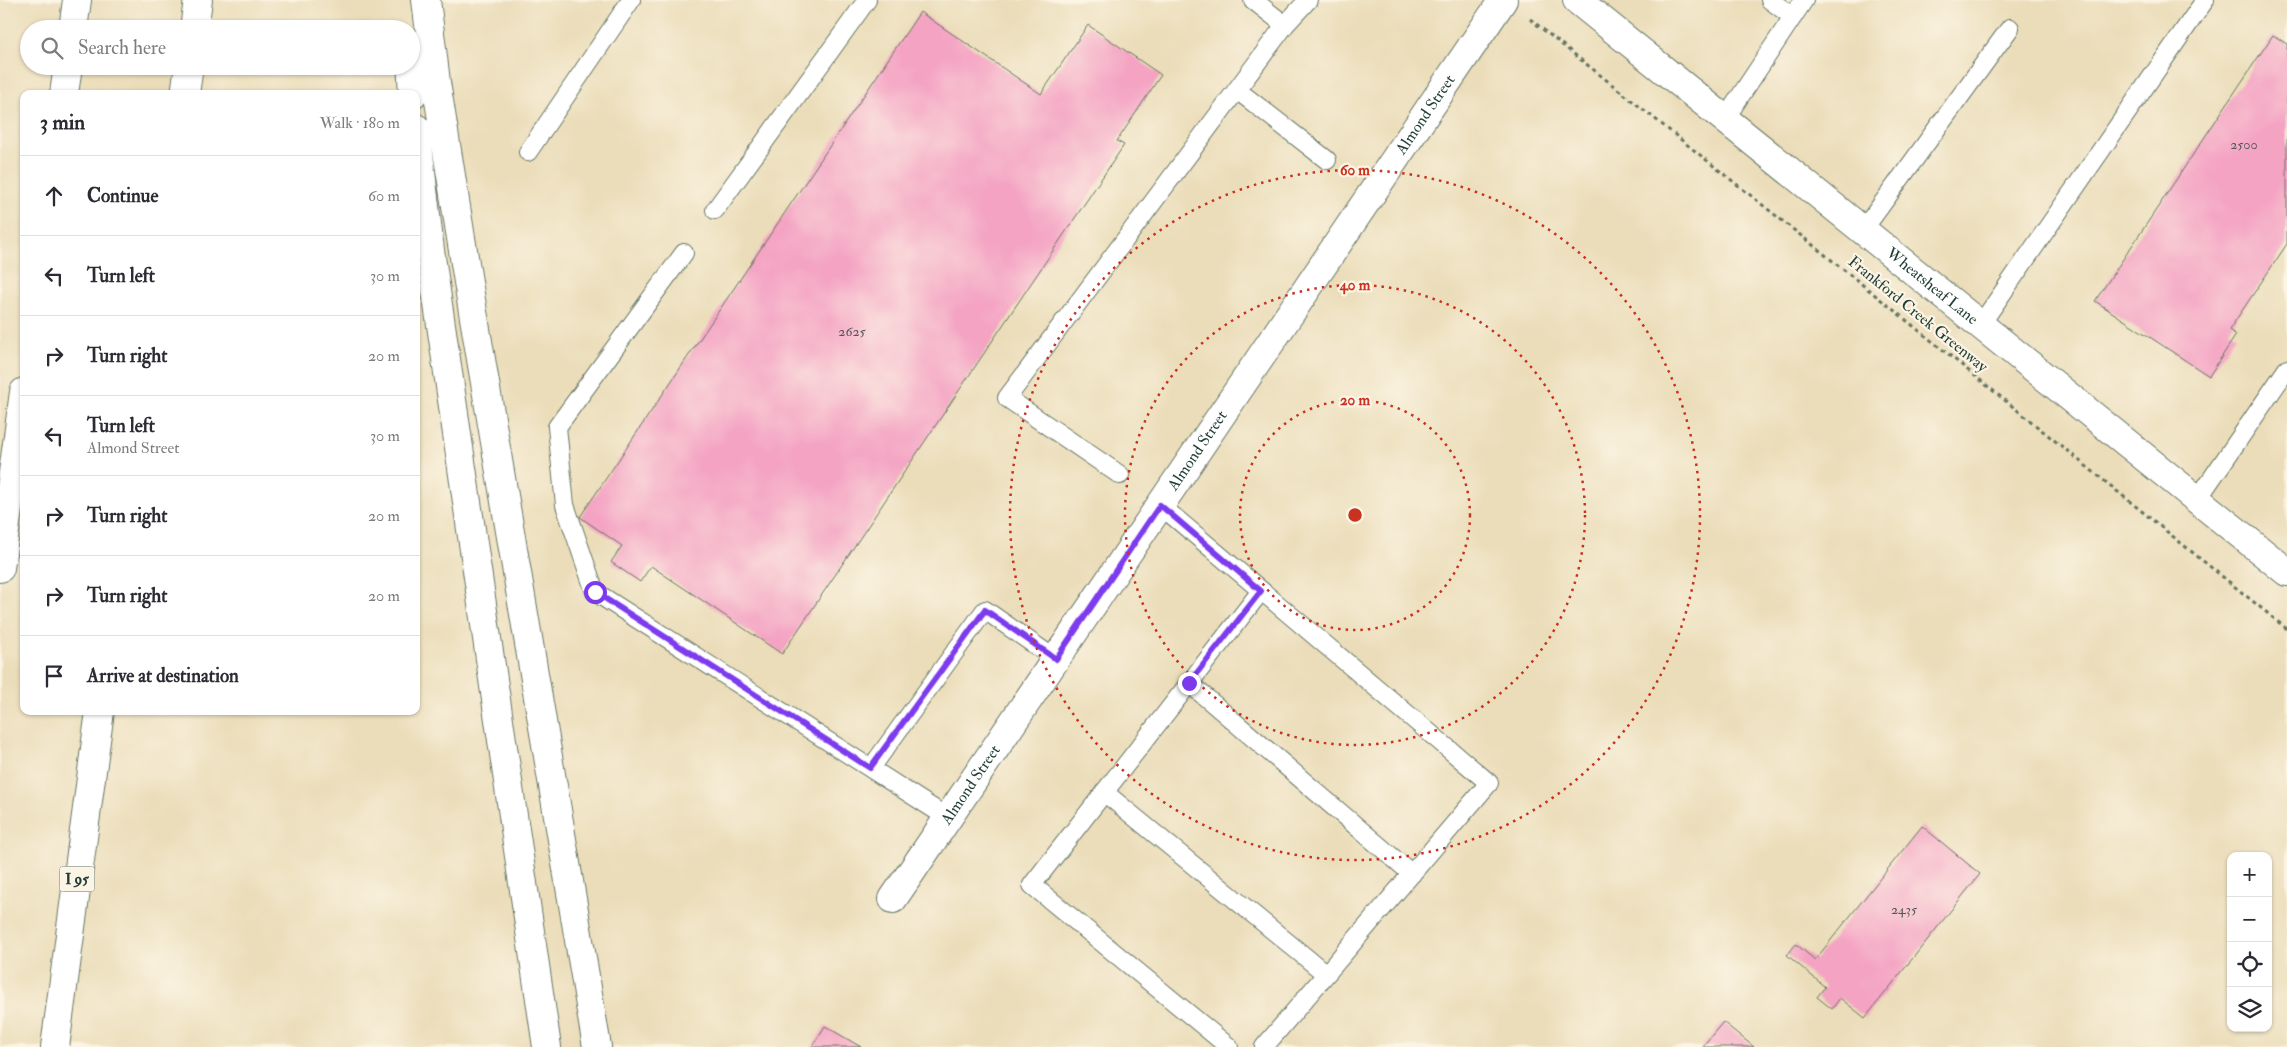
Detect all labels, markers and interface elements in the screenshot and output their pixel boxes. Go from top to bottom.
search box [20,20,420,75]
icon: search [38,34,66,62]
text: Search here [78,36,166,60]
street label: Almond Street [1391,71,1459,159]
text: 3 min [40,109,85,136]
text: Walk · 180 m [320,113,400,133]
house number: 2500 [2230,136,2258,153]
text: 60 m [1340,161,1370,180]
icon: ahead [40,182,68,210]
text: Continue [87,184,158,208]
text: 60 m [368,186,400,206]
street label: Wheatsheaf Lane [1881,243,1982,329]
street label: Frankford Creek Greenway [1844,252,1993,377]
icon: left [40,262,68,290]
text: Turn left [87,264,155,288]
text: 30 m [370,266,400,286]
text: 40 m [1339,276,1371,295]
house number: 2625 [838,323,867,340]
icon: right [40,342,68,370]
text: Turn right [87,344,167,368]
text: 20 m [368,346,400,366]
text: 20 m [1340,391,1370,410]
street label: Almond Street [1163,407,1232,495]
text: Turn left [87,414,155,438]
icon: left [40,422,68,450]
text: 30 m [370,426,400,446]
text: Almond Street [87,438,179,458]
icon: right [40,502,68,530]
text: Turn right [87,504,167,528]
text: 20 m [368,506,400,526]
centre of rings [1346,506,1364,524]
route start [584,581,607,604]
icon: right [40,582,68,610]
text: Turn right [87,584,167,608]
text: 20 m [368,586,400,606]
icon: arrive [40,662,68,690]
text: Arrive at destination [87,664,239,688]
route end [1178,672,1201,695]
street label: Almond Street [936,741,1005,829]
map controls [2227,852,2272,1032]
button: + [2227,852,2272,897]
road number: I 95 [60,866,94,892]
button: − [2227,897,2272,942]
house number: 2435 [1891,901,1918,918]
button: locate [2227,942,2272,987]
button: layers [2227,987,2272,1032]

